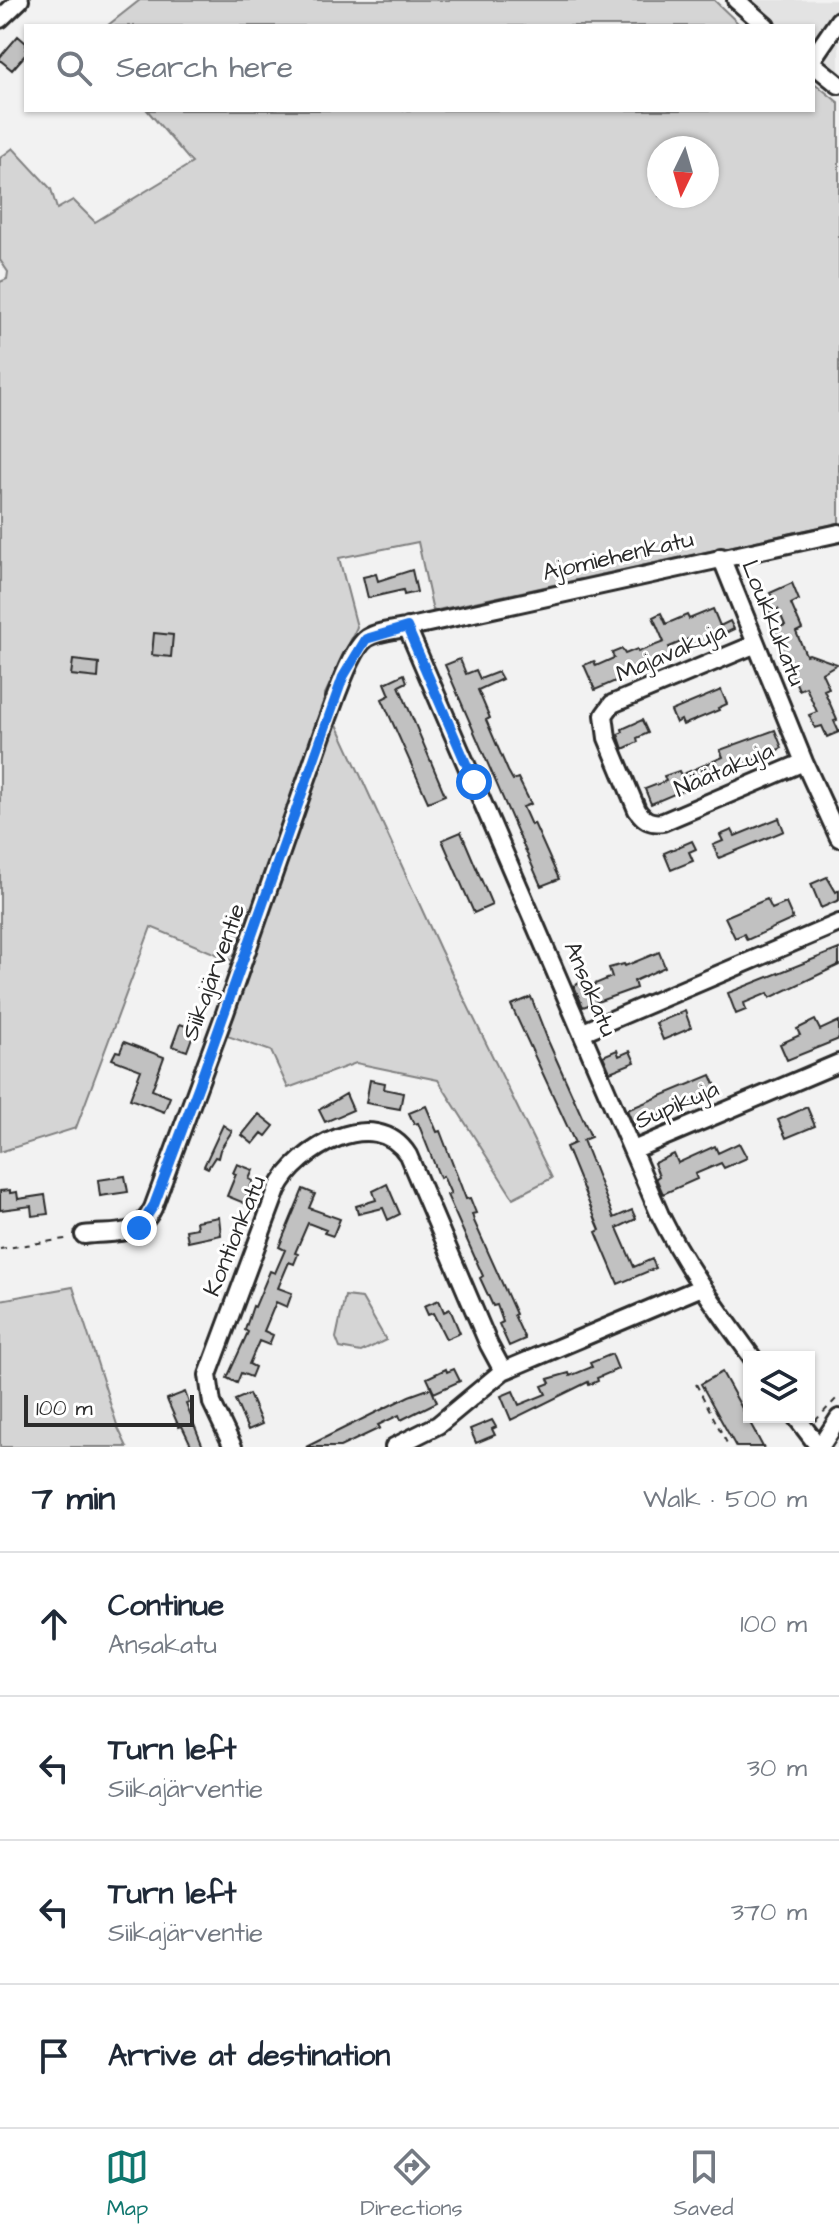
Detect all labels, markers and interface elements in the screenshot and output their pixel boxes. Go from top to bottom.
search box [24,24,815,112]
icon: search [52,46,96,90]
text: Search here [116,47,293,89]
north arrow [647,136,719,208]
street label: Ajomiehenkatu [539,522,697,590]
street label: Loukkukatu [732,555,814,691]
street label: Majavakuja [611,615,731,691]
street label: Näätakuja [669,734,779,806]
route start [456,764,492,800]
street label: Siikajärventie [174,899,254,1045]
street label: Ansakatu [555,936,625,1042]
street label: Supikuja [630,1072,724,1138]
street label: Kontionkatu [195,1170,275,1302]
route end [121,1210,157,1246]
map controls [743,1351,815,1423]
button: layers [743,1351,815,1423]
scale bar [24,1391,194,1427]
text: 100 m [36,1393,93,1424]
text: 7 min [32,1475,115,1523]
text: Walk · 500 m [643,1481,807,1517]
text: Continue [108,1585,224,1627]
icon: ahead [32,1602,76,1646]
text: 100 m [740,1606,807,1642]
text: Ansakatu [108,1627,217,1663]
text: Turn left [108,1729,236,1771]
icon: left [32,1746,76,1790]
text: 30 m [747,1750,807,1786]
text: Siikajärventie [108,1771,263,1807]
text: Turn left [108,1873,236,1915]
icon: left [32,1890,76,1934]
text: 370 m [731,1894,807,1930]
text: Siikajärventie [108,1915,263,1951]
icon: arrive [32,2034,76,2078]
text: Arrive at destination [108,2035,390,2077]
tab: Map [105,2145,149,2224]
tab: Directions [360,2145,463,2224]
tab: Saved [674,2145,734,2224]

